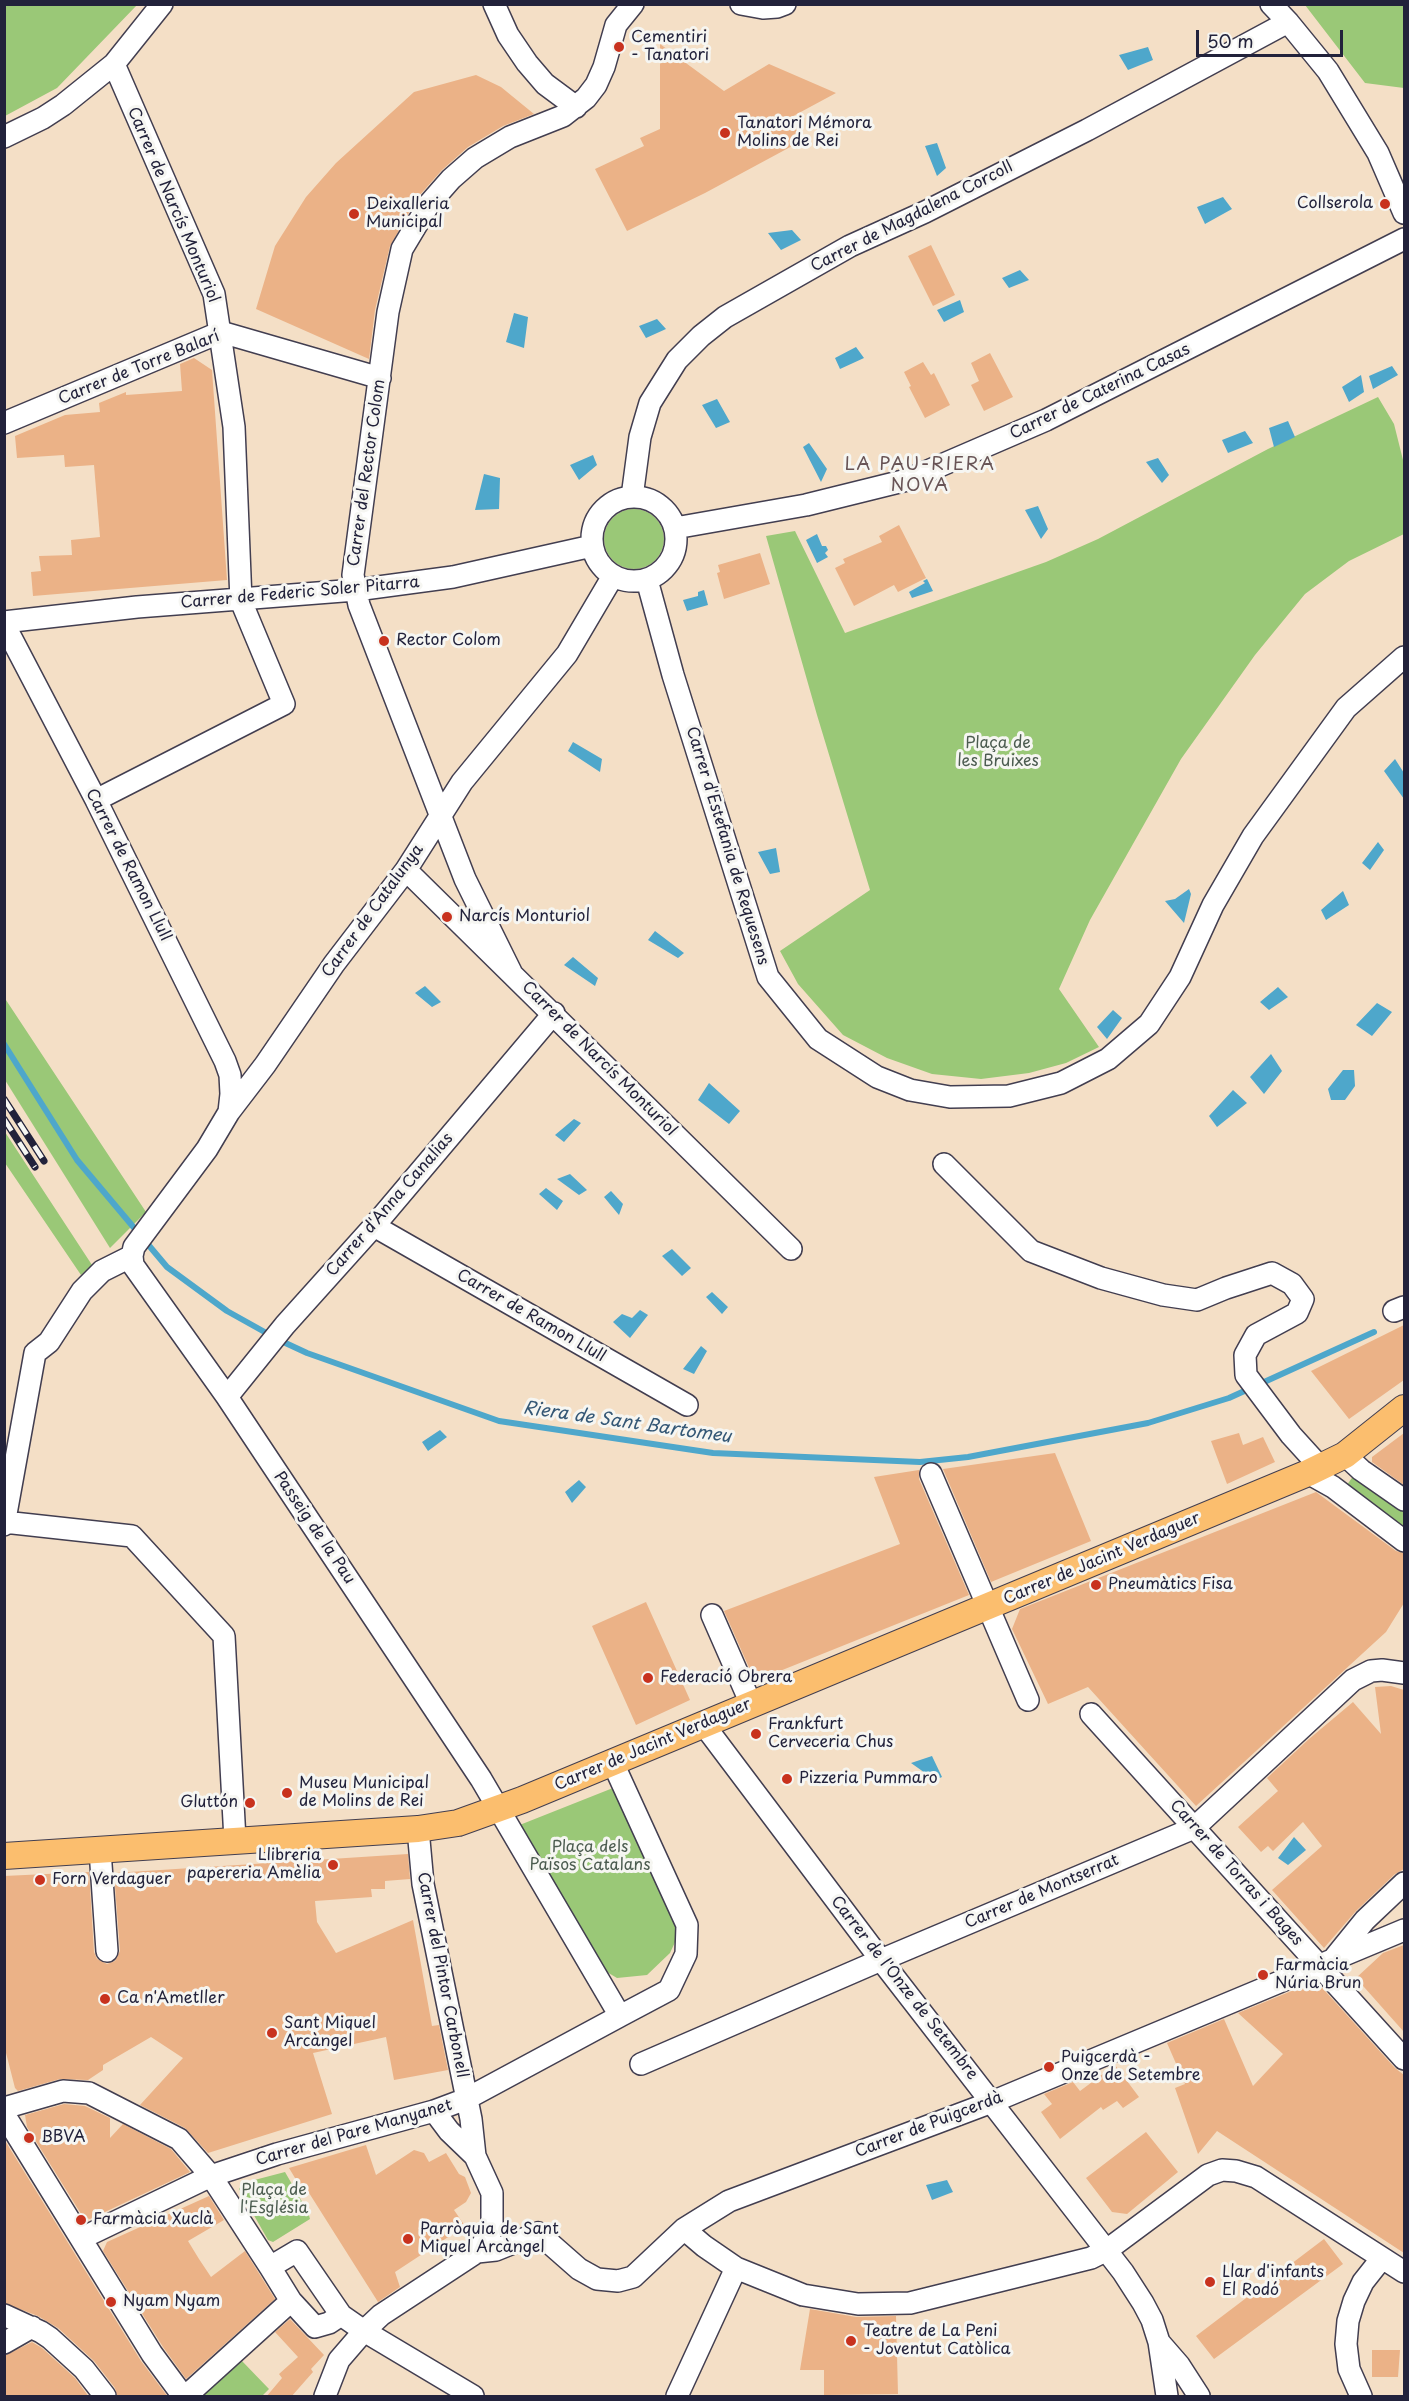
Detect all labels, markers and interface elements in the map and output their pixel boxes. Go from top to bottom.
scale bar [1199,18,1346,56]
text: 50 m [1207,27,1254,54]
place label: Cementiri - Tanatori [631,28,709,66]
marker: Cementiri - Tanatori [612,40,626,54]
street label: Carrer de Narcís Monturiol [123,104,223,306]
place label: Tanatori Mémora Molins de Rei [737,114,872,152]
marker: Tanatori Mémora Molins de Rei [718,126,732,140]
street label: Carrer de Magdalena Corcoll [808,158,1016,276]
place label: Collserola [1297,194,1373,214]
place label: Deixalleria Municipal [366,195,449,233]
marker: Collserola [1378,197,1392,211]
marker: Deixalleria Municipal [347,207,361,221]
street label: Carrer de Torre Balarí [56,327,222,409]
street label: Carrer de Caterina Casas [1007,340,1193,444]
street label: Carrer del Rector Colom [344,378,390,568]
district label: LA PAU-RIERA NOVA [846,454,994,496]
street label: Carrer de Federic Soler Pitarra [180,573,420,613]
place label: Rector Colom [396,631,501,651]
marker: Rector Colom [377,634,391,648]
street label: Carrer d'Estefania de Requesens [681,724,773,968]
park label: Plaça de les Bruixes [957,734,1039,772]
street label: Carrer de Ramon Llull [81,786,175,944]
street label: Carrer de Catalunya [318,841,428,981]
place label: Narcís Monturiol [459,907,590,927]
marker: Narcís Monturiol [440,910,454,924]
street label: Carrer de Narcís Monturiol [518,978,680,1140]
street label: Carrer d'Anna Canalias [322,1129,458,1281]
street label: Carrer de Ramon Llull [453,1266,609,1366]
water label: Riera de Sant Bartomeu [522,1398,732,1448]
street label: Passeig de la Pau [269,1468,359,1588]
street label: Carrer de Jacint Verdaguer [1001,1509,1203,1609]
place label: Pneumàtics Fisa [1108,1575,1233,1595]
marker: Pneumàtics Fisa [1089,1578,1103,1592]
place label: Federació Obrera [660,1668,792,1688]
marker: Federació Obrera [641,1671,655,1685]
street label: Carrer de Jacint Verdaguer [552,1695,754,1795]
place label: Frankfurt Cerveceria Chus [768,1715,893,1753]
marker: Frankfurt Cerveceria Chus [749,1727,763,1741]
place label: Pizzeria Pummaro [799,1769,938,1789]
marker: Pizzeria Pummaro [780,1772,794,1786]
place label: Museu Municipal de Molins de Rei [299,1774,429,1812]
marker: Museu Municipal de Molins de Rei [280,1786,294,1800]
place label: Gluttón [180,1793,238,1813]
marker: Gluttón [243,1796,257,1810]
street label: Carrer de Torras i Bages [1165,1796,1307,1950]
park label: Plaça dels Països Catalans [529,1838,651,1876]
place label: Llibreria papereria Amèlia [187,1846,321,1884]
street label: Carrer de Montserrat [962,1851,1122,1933]
marker: Llibreria papereria Amèlia [326,1858,340,1872]
place label: Forn Verdaguer [52,1870,171,1890]
street label: Carrer del Pintor Carbonell [413,1870,471,2080]
marker: Forn Verdaguer [33,1873,47,1887]
street label: Carrer de l'Onze de Setembre [826,1892,982,2084]
place label: Farmàcia Núria Brun [1275,1956,1361,1994]
marker: Farmàcia Núria Brun [1256,1968,1270,1982]
place label: Ca n'Ametller [117,1989,225,2009]
marker: Ca n'Ametller [98,1992,112,2006]
place label: Sant Miquel Arcàngel [284,2014,376,2052]
marker: Sant Miquel Arcàngel [265,2026,279,2040]
place label: Puigcerdà - Onze de Setembre [1061,2048,1200,2086]
marker: Puigcerdà - Onze de Setembre [1042,2060,1056,2074]
street label: Carrer de Puigcerdà [852,2088,1006,2162]
street label: Carrer del Pare Manyanet [254,2096,454,2170]
place label: BBVA [41,2128,86,2148]
marker: BBVA [22,2131,36,2145]
park label: Plaça de l'Església [240,2181,308,2219]
place label: Farmàcia Xuclà [93,2210,213,2230]
marker: Farmàcia Xuclà [74,2213,88,2227]
place label: Parròquia de Sant Miquel Arcàngel [420,2220,559,2258]
marker: Parròquia de Sant Miquel Arcàngel [401,2232,415,2246]
place label: Llar d'infants El Rodó [1222,2263,1324,2301]
marker: Llar d'infants El Rodó [1203,2275,1217,2289]
place label: Nyam Nyam [123,2292,220,2312]
marker: Nyam Nyam [104,2295,118,2309]
place label: Teatre de La Peni - Joventut Catòlica [863,2322,1011,2360]
marker: Teatre de La Peni - Joventut Catòlica [844,2334,858,2348]

